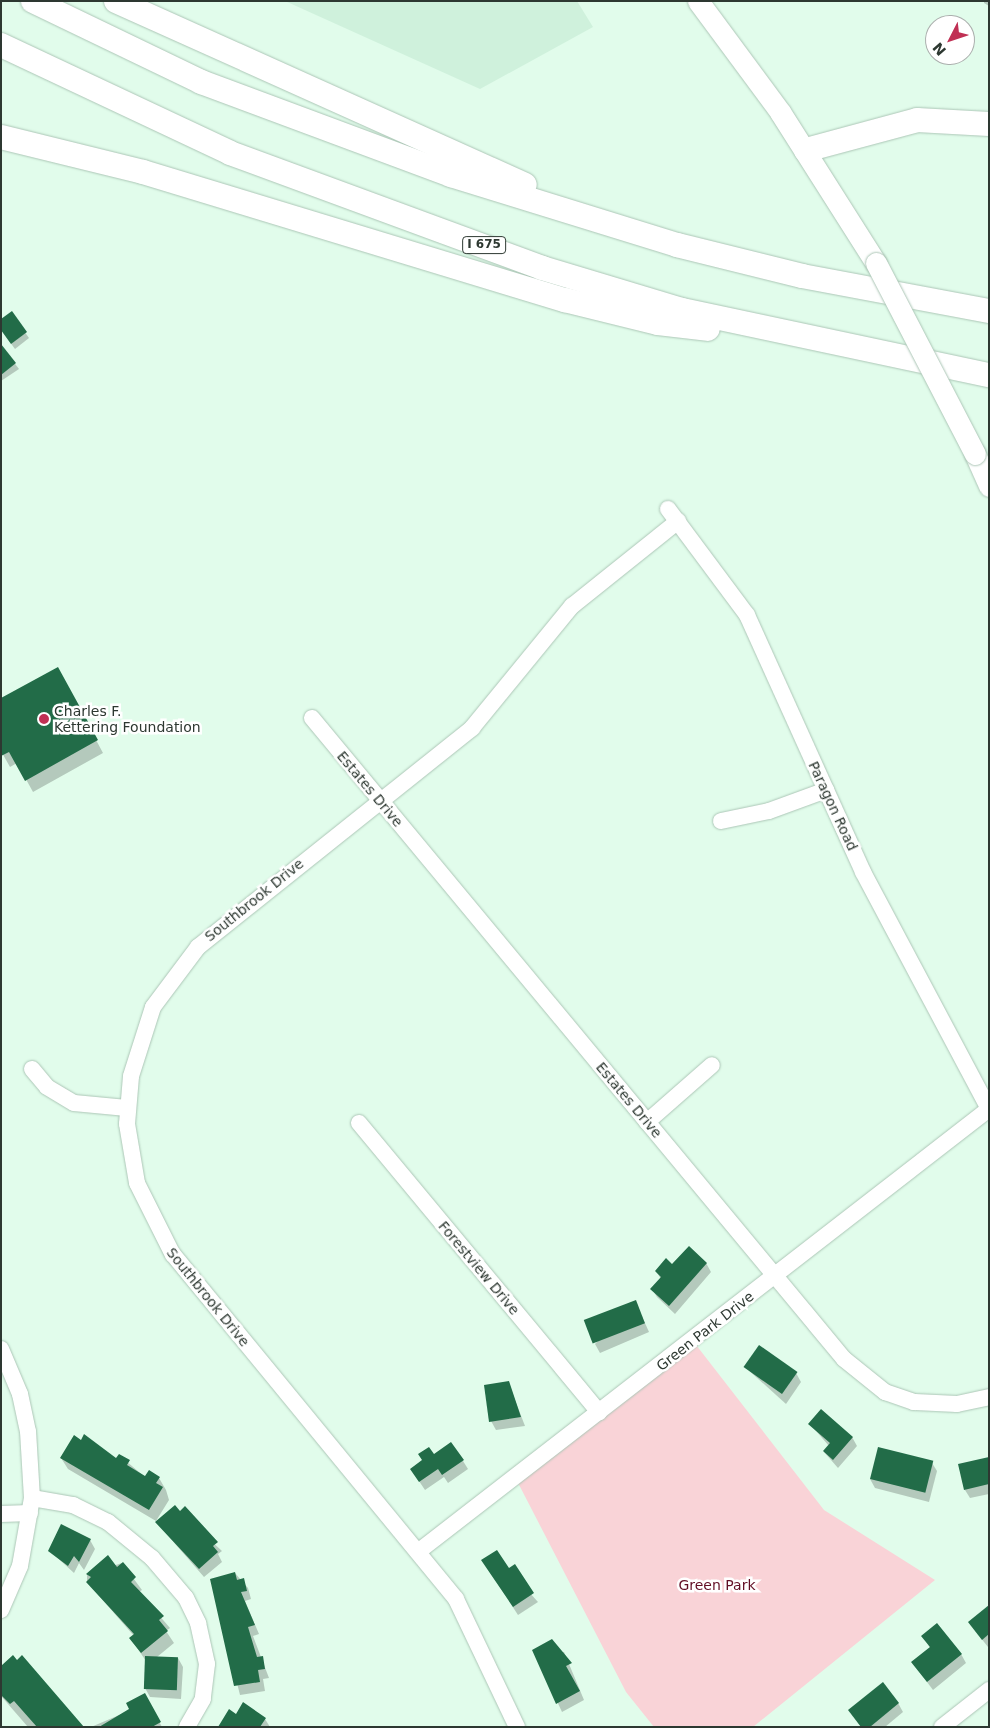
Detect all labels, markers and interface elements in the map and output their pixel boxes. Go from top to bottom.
north arrow [925,15,975,65]
text: N [930,40,949,59]
road number: I 675 [462,236,506,254]
place label: Charles F. Kettering Foundation [54,703,201,736]
marker: Charles F. Kettering Foundation [38,713,50,725]
street label: Estates Drive [334,748,406,830]
street label: Paragon Road [805,759,861,853]
street label: Southbrook Drive [201,855,307,945]
street label: Estates Drive [593,1059,665,1141]
street label: Forestview Drive [435,1218,523,1318]
street label: Southbrook Drive [163,1244,253,1350]
street label: Green Park Drive [653,1288,757,1374]
park label: Green Park [678,1577,756,1593]

